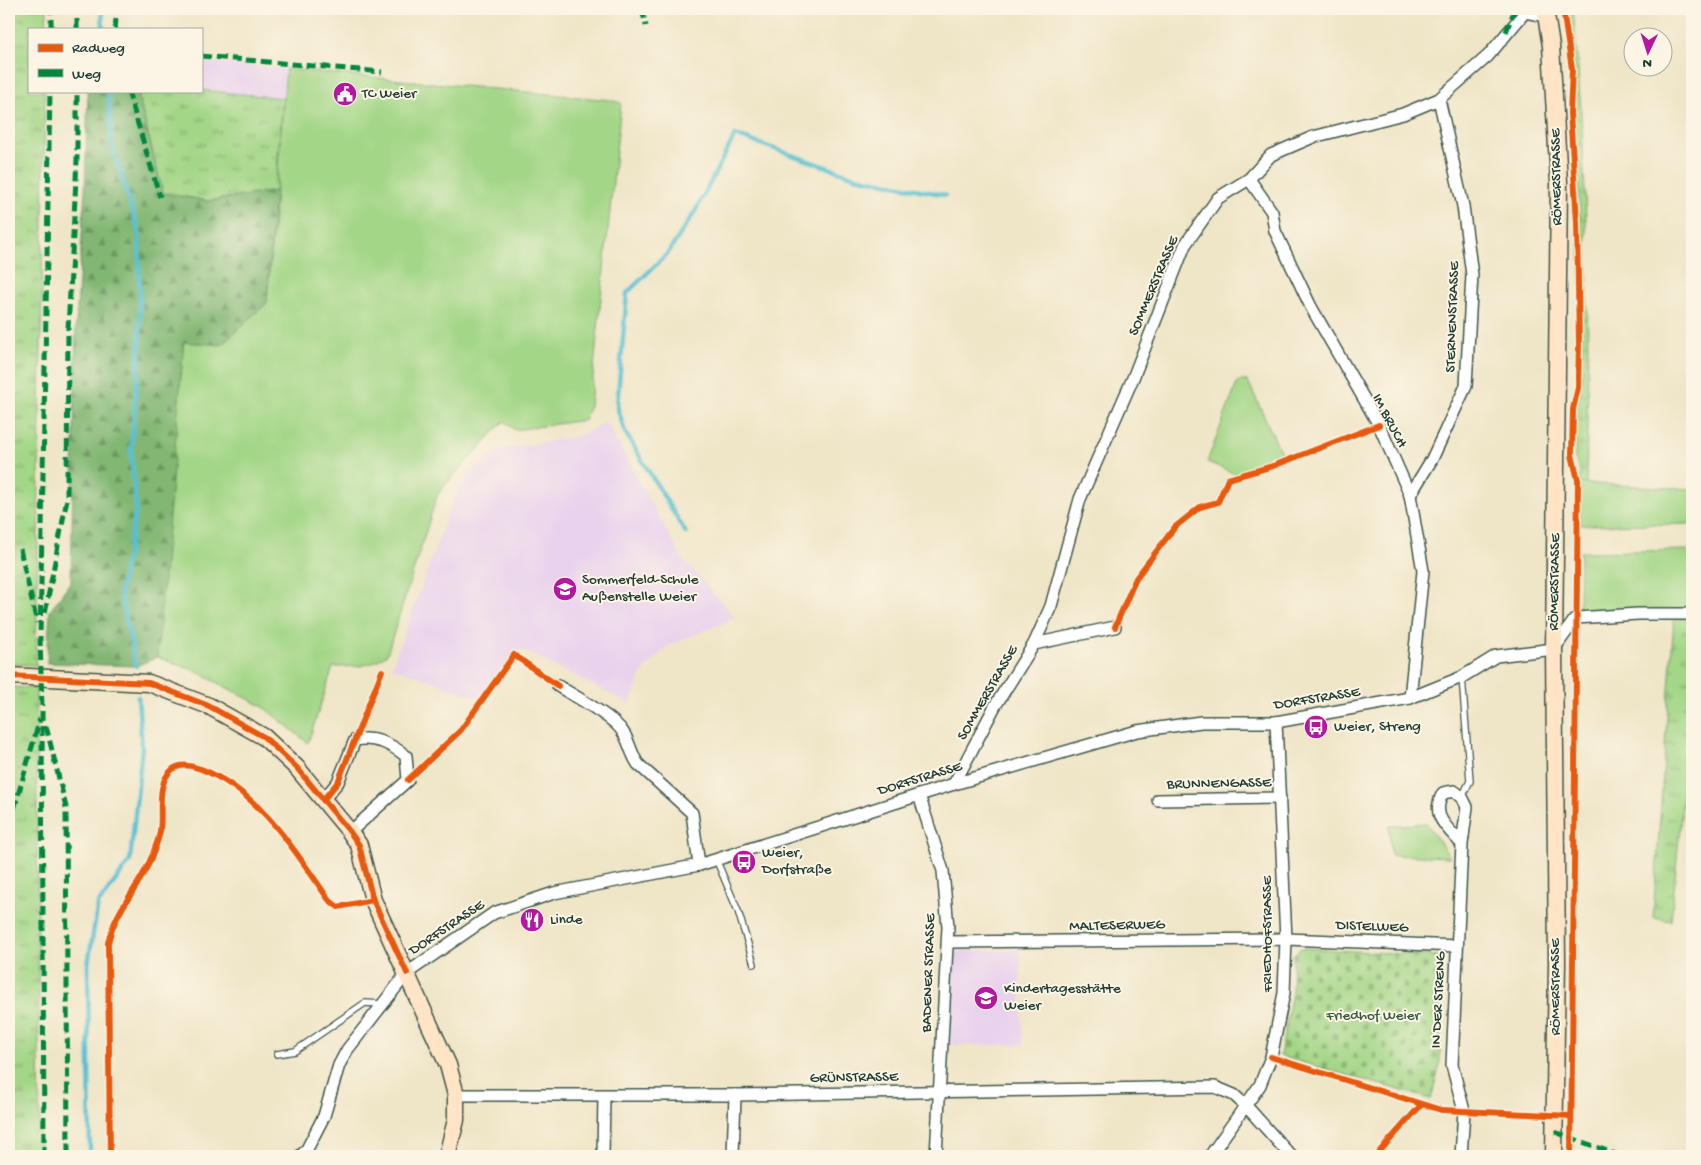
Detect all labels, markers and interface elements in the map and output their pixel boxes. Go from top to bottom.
legend [28,28,202,92]
north arrow [1624,28,1674,78]
text: Radweg [72,40,125,58]
text: N [1642,54,1652,71]
text: Weg [72,66,101,84]
public building icon: TC Weier [332,81,358,107]
place label: TC Weier [361,85,418,103]
street label: RÖMERSTRASSE [1547,128,1567,226]
street label: SOMMERSTRASSE [1125,233,1183,339]
street label: STERNENSTRASSE [1442,260,1464,373]
street label: IM BRUCH [1367,391,1411,451]
street label: RÖMERSTRASSE [1545,533,1565,631]
place label: Sommerfeld-Schule Außenstelle Weier [582,571,699,606]
school or university icon: Sommerfeld-Schule Außenstelle Weier [552,576,578,602]
street label: SOMMERSTRASSE [954,642,1023,744]
street label: DORFSTRASSE [1272,683,1362,715]
bus stop icon: Weier, Streng [1303,714,1329,740]
place label: Weier, Streng [1334,718,1421,736]
street label: DORFSTRASSE [875,757,965,801]
street label: BRUNNENGASSE [1166,774,1272,794]
place label: Weier, Dorfstraße [761,844,832,879]
bus stop icon: Weier, Dorfstraße [731,849,757,875]
street label: FRIEDHOFSTRASSE [1259,875,1277,993]
street label: DORFSTRASSE [405,896,489,960]
restaurant icon: Linde [519,907,545,933]
place label: Linde [550,911,583,929]
street label: BADENER STRASSE [918,913,940,1034]
street label: MALTESERWEG [1069,916,1165,936]
street label: DISTELWEG [1334,917,1409,937]
street label: RÖMERSTRASSE [1547,938,1565,1036]
street label: IN DER STRENG [1427,951,1451,1049]
place label: Kindertagesstätte Weier [1004,980,1121,1015]
school or university icon: Kindertagesstätte Weier [973,985,999,1011]
park label: Friedhof Weier [1325,1007,1421,1025]
street label: GRÜNSTRASSE [810,1068,899,1088]

